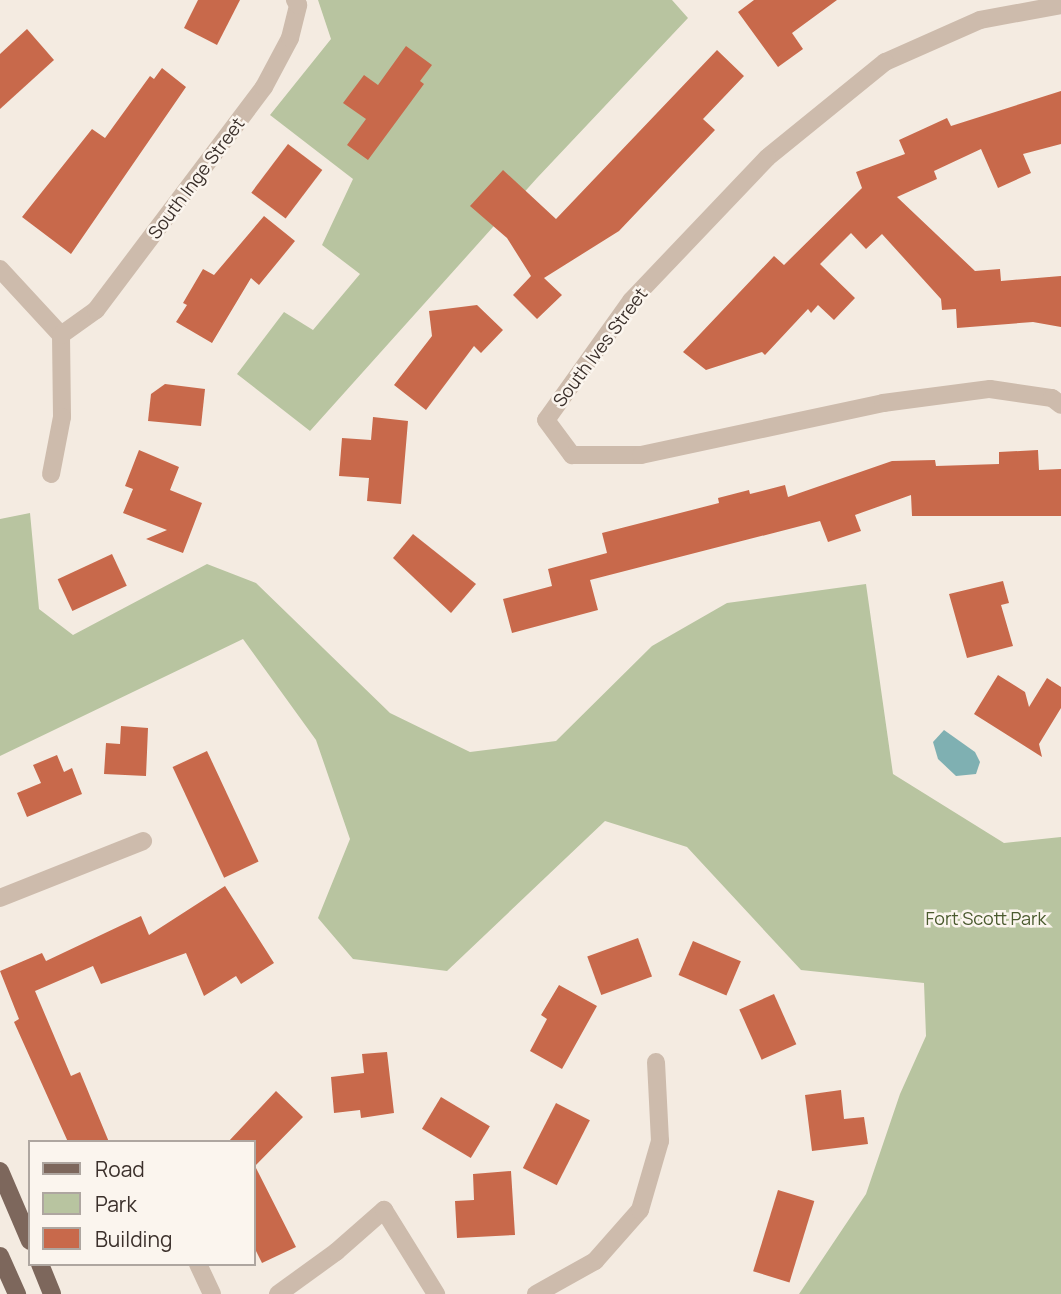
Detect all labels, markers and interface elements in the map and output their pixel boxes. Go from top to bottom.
street label: South Inge Street [143,113,249,243]
street label: South Ives Street [548,283,652,411]
park label: Fort Scott Park [926,907,1046,929]
legend [28,1140,256,1266]
text: Road [95,1155,145,1183]
text: Park [95,1190,137,1218]
text: Building [95,1225,172,1253]

